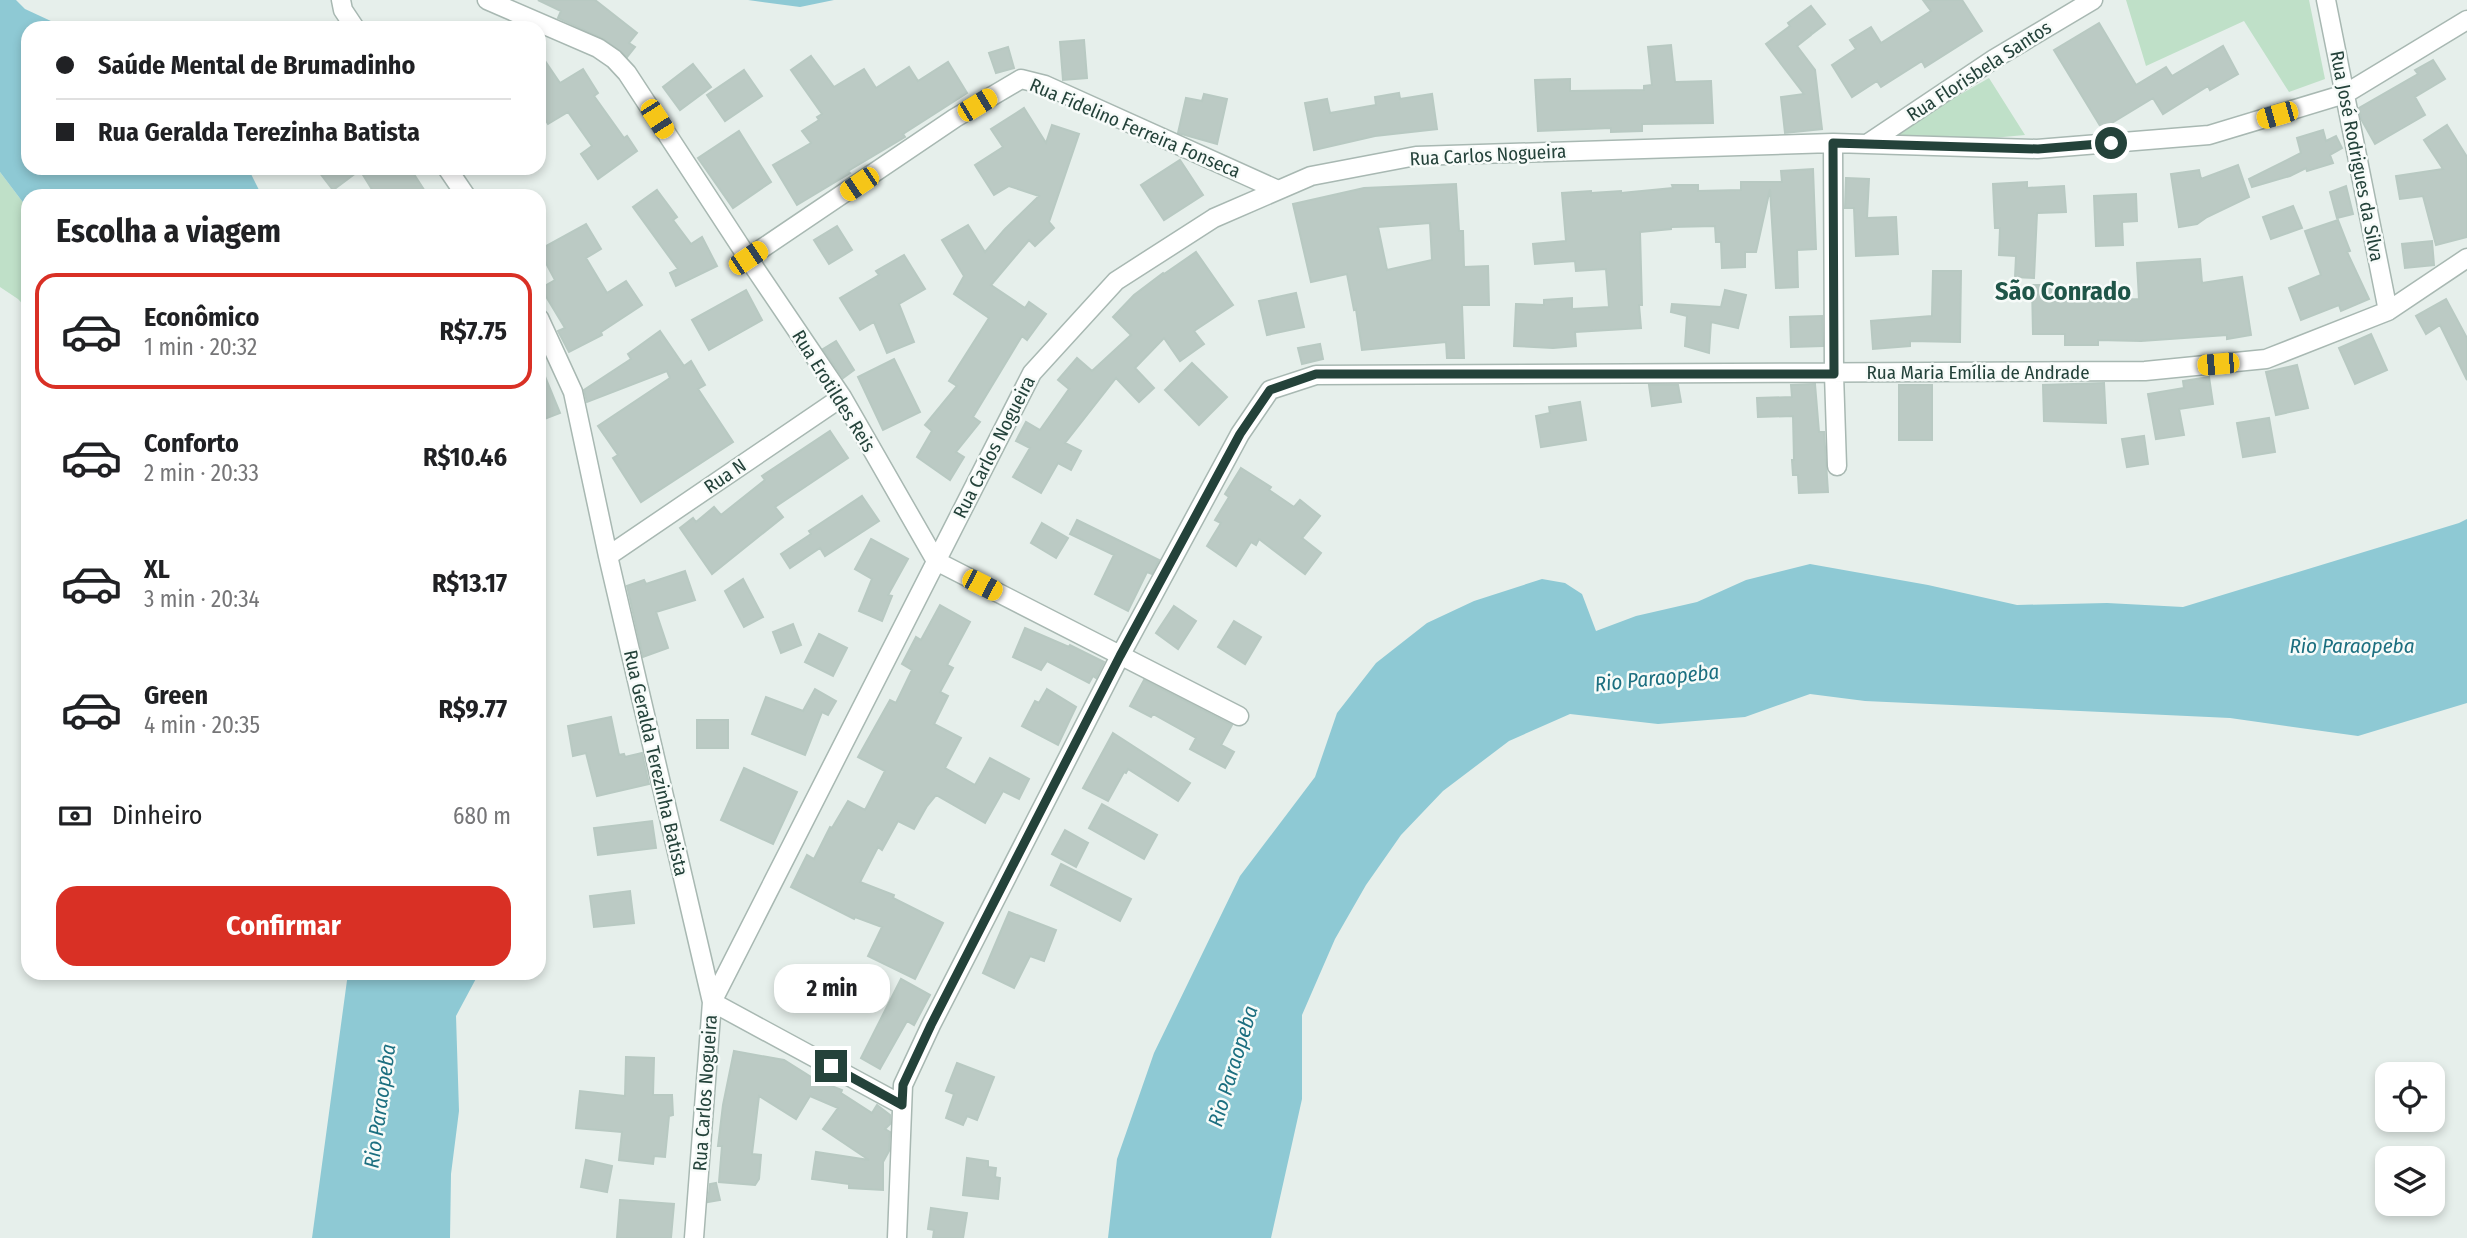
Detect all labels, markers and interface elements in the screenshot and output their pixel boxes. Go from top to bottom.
street label: Rua Florisbela Santos [1902,16,2056,126]
street label: Rua José Rodrigues da Silva [2325,49,2389,263]
text: Saúde Mental de Brumadinho [98,50,415,81]
street label: Rua Fidelino Ferreira Fonseca [1026,73,1244,183]
car [954,85,1001,125]
car [637,96,678,142]
car [2254,99,2301,131]
text: Rua Geralda Terezinha Batista [98,117,420,148]
route start [2095,127,2127,159]
street label: Rua Carlos Nogueira [1409,139,1567,171]
car [836,164,883,204]
text: Escolha a viagem [56,212,281,250]
car [725,238,772,278]
district label: São Conrado [1995,276,2131,307]
icon: car [60,300,123,363]
text: Econômico [144,302,259,333]
text: R$7.75 [439,316,507,347]
street label: Rua Erotildes Reis [787,326,881,456]
text: 1 min · 20:32 [144,333,257,361]
car [2197,352,2240,376]
street label: Rua Maria Emília de Andrade [1866,361,2090,384]
street label: Rua Carlos Nogueira [948,372,1040,522]
icon: car [60,426,123,489]
text: Conforto [144,428,239,459]
text: R$10.46 [423,442,507,473]
street label: Rua N [700,454,750,498]
text: 2 min · 20:33 [144,459,259,487]
icon: car [60,552,123,615]
text: XL [144,554,170,585]
car [959,566,1006,604]
text: R$13.17 [432,568,507,599]
text: 3 min · 20:34 [144,585,260,613]
water label: Rio Paraopeba [2289,633,2415,659]
street label: Rua Geralda Terezinha Batista [619,648,693,878]
water label: Rio Paraopeba [1593,659,1721,697]
icon: car [60,678,123,741]
text: Green [144,680,208,711]
text: R$9.77 [438,694,507,725]
text: 4 min · 20:35 [144,711,260,739]
icon: cash [56,797,94,835]
text: Dinheiro [112,800,202,831]
text: 680 m [453,802,511,830]
button: Confirmar [56,886,511,966]
callout: 2 min [773,964,889,1014]
text: 2 min [807,974,858,1002]
water label: Rio Paraopeba [1202,1002,1264,1130]
street label: Rua Carlos Nogueira [688,1014,722,1172]
water label: Rio Paraopeba [358,1042,402,1170]
route end [815,1050,847,1082]
map controls [2375,1062,2445,1216]
button: locate [2375,1062,2445,1132]
button: layers [2375,1146,2445,1216]

